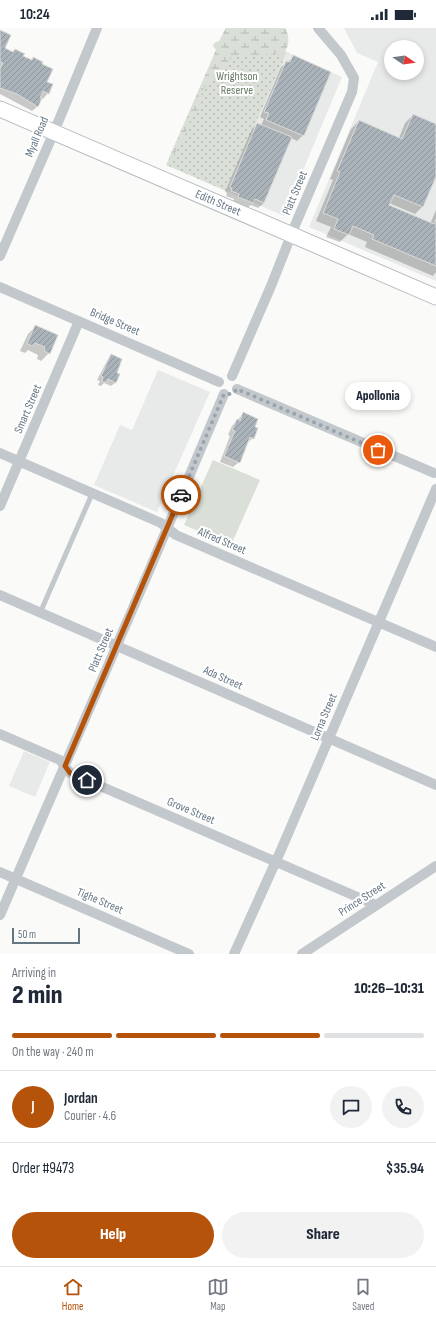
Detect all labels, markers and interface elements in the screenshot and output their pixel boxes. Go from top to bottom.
text: 10:24 [20,5,50,24]
north arrow [384,40,424,80]
map controls [384,40,424,80]
park label: Wrightson Reserve [216,69,258,98]
street label: Myall Road [22,114,52,160]
street label: Platt Street [279,168,311,217]
street label: Edith Street [193,187,243,219]
street label: Bridge Street [88,305,143,339]
street label: Smart Street [11,382,45,436]
callout: Apollonia [345,382,411,410]
text: Apollonia [356,388,400,404]
pin [361,433,395,467]
icon: bag [367,439,389,461]
courier [161,475,201,515]
icon: car [170,484,192,506]
street label: Alfred Street [195,524,249,558]
street label: Platt Street [85,625,117,674]
street label: Ada Street [200,662,245,693]
street label: Lorna Street [307,691,341,743]
pin [70,763,104,797]
icon: home [76,769,98,791]
street label: Grove Street [165,794,218,828]
street label: Prince Street [336,878,388,920]
street label: Tighe Street [74,885,126,918]
scale bar [12,926,80,945]
text: 50 m [18,928,36,941]
text: Arriving in [12,965,56,981]
text: 10:26–10:31 [354,979,424,998]
text: 2 min [12,980,62,1011]
text: On the way · 240 m [12,1044,93,1060]
button: chat [330,1086,372,1128]
button: phone [382,1086,424,1128]
text: Jordan [64,1089,98,1108]
text: J [31,1097,35,1116]
text: Courier · 4.6 [64,1108,116,1124]
text: Order #9473 [12,1159,74,1178]
text: $35.94 [386,1159,424,1178]
button: Help [12,1212,214,1258]
button: Share [222,1212,424,1258]
tab: Home [62,1276,84,1313]
tab: Map [207,1276,229,1313]
tab: Saved [352,1276,374,1313]

